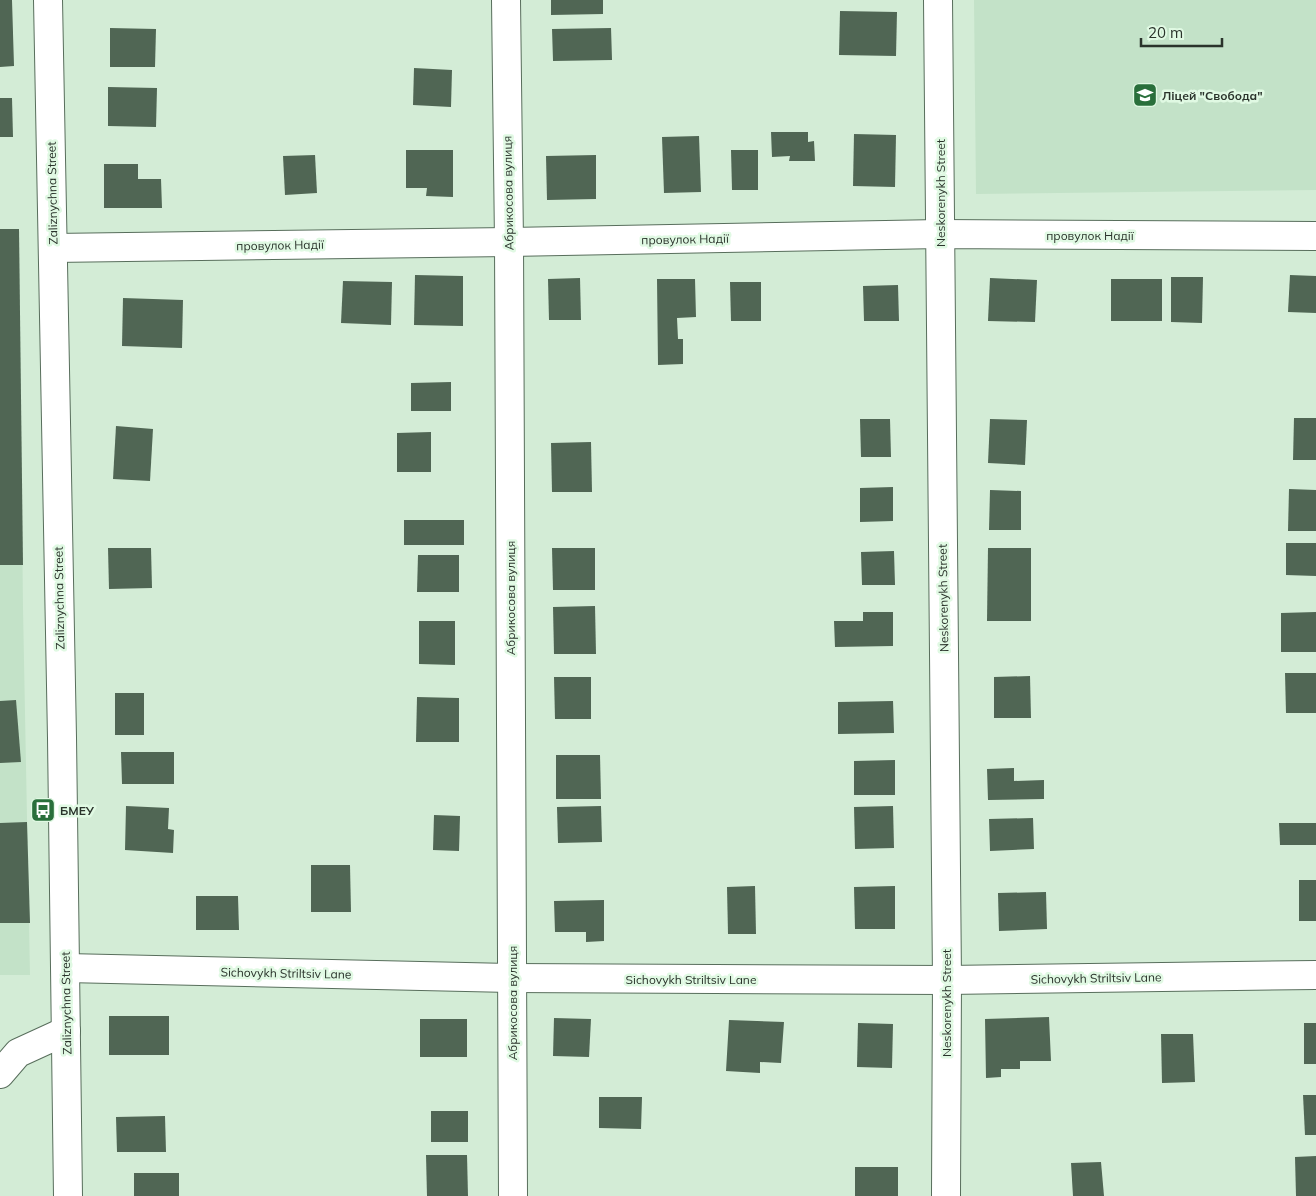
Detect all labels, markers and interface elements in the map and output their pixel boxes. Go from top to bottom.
scale bar [1141,15,1222,47]
text: 20 m [1148,23,1183,42]
school or university icon: Ліцей "Свобода" [1132,82,1158,108]
place label: Ліцей "Свобода" [1162,88,1263,103]
street label: Абрикосова вулиця [500,136,516,250]
street label: Neskorenykh Street [933,139,948,247]
street label: Zaliznychna Street [44,141,60,245]
street label: провулок Надії [1046,228,1135,243]
street label: провулок Надії [641,231,730,247]
street label: провулок Надії [236,237,325,253]
street label: Абрикосова вулиця [503,541,518,655]
street label: Neskorenykh Street [935,544,951,652]
street label: Zaliznychna Street [51,546,67,650]
bus stop icon: БМЕУ [30,797,56,823]
place label: БМЕУ [60,803,95,818]
street label: Абрикосова вулиця [505,946,520,1060]
street label: Neskorenykh Street [939,949,954,1057]
street label: Zaliznychna Street [58,951,74,1055]
street label: Sichovykh Striltsiv Lane [220,964,352,982]
street label: Sichovykh Striltsiv Lane [1030,969,1162,987]
street label: Sichovykh Striltsiv Lane [626,972,756,987]

